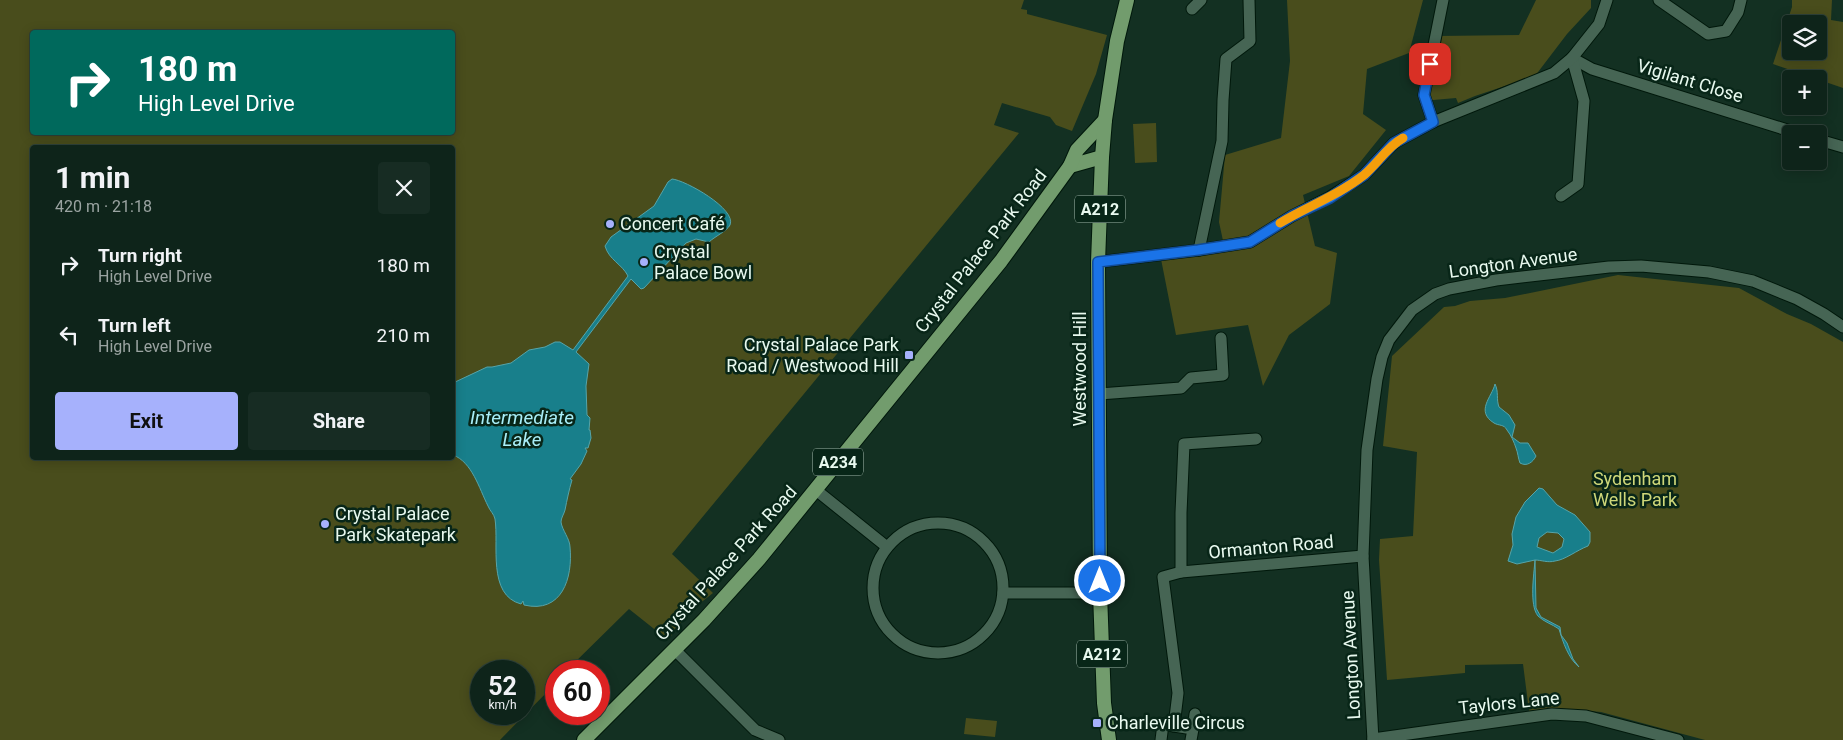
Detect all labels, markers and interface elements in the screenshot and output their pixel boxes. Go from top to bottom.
map controls [1782,15,1827,170]
button: layers [1782,15,1827,60]
pin [1409,43,1451,85]
text: 180 m [138,49,237,90]
icon: right [55,50,120,115]
icon: arrive [1416,50,1444,78]
street label: Vigilant Close [1634,54,1746,107]
button: + [1782,70,1827,115]
text: High Level Drive [138,91,295,116]
button: − [1782,125,1827,170]
text: 1 min [55,160,130,195]
button: close [378,162,430,214]
street label: Crystal Palace Park Road [910,165,1051,336]
road number: A212 [1075,195,1125,222]
text: 420 m · 21:18 [55,197,152,216]
place label: Concert Café [620,213,725,234]
marker: Concert Café [604,218,616,230]
place label: Crystal Palace Bowl [654,241,752,283]
street label: Longton Avenue [1447,243,1578,282]
text: Turn right [98,244,182,267]
icon: right [55,251,83,279]
text: 180 m [377,254,430,277]
marker: Crystal Palace Bowl [638,256,650,268]
text: High Level Drive [98,267,212,286]
street label: Westwood Hill [1069,311,1090,427]
text: Turn left [98,314,171,337]
icon: left [55,321,83,349]
text: 210 m [377,324,430,347]
place label: Crystal Palace Park Road / Westwood Hill [726,334,900,376]
text: High Level Drive [98,337,212,356]
marker: Crystal Palace Park Road / Westwood Hill [903,349,915,361]
button: Exit [55,392,238,450]
button: Share [248,392,430,450]
water label: Intermediate Lake [470,406,574,451]
road number: A234 [813,448,863,476]
park label: Sydenham Wells Park [1593,468,1678,510]
street label: Crystal Palace Park Road [651,481,801,644]
place label: Crystal Palace Park Skatepark [335,503,457,545]
marker: Crystal Palace Park Skatepark [319,518,331,530]
street label: Ormanton Road [1207,531,1334,562]
position arrow [1073,554,1125,606]
street label: Longton Avenue [1337,590,1364,720]
road number: A212 [1077,641,1127,668]
speed limit sign: 60 [545,660,610,725]
text: 52 [488,672,517,701]
street label: Taylors Lane [1457,687,1560,718]
text: km/h [488,698,517,712]
place label: Charleville Circus [1107,712,1245,733]
marker: Charleville Circus [1091,717,1103,729]

